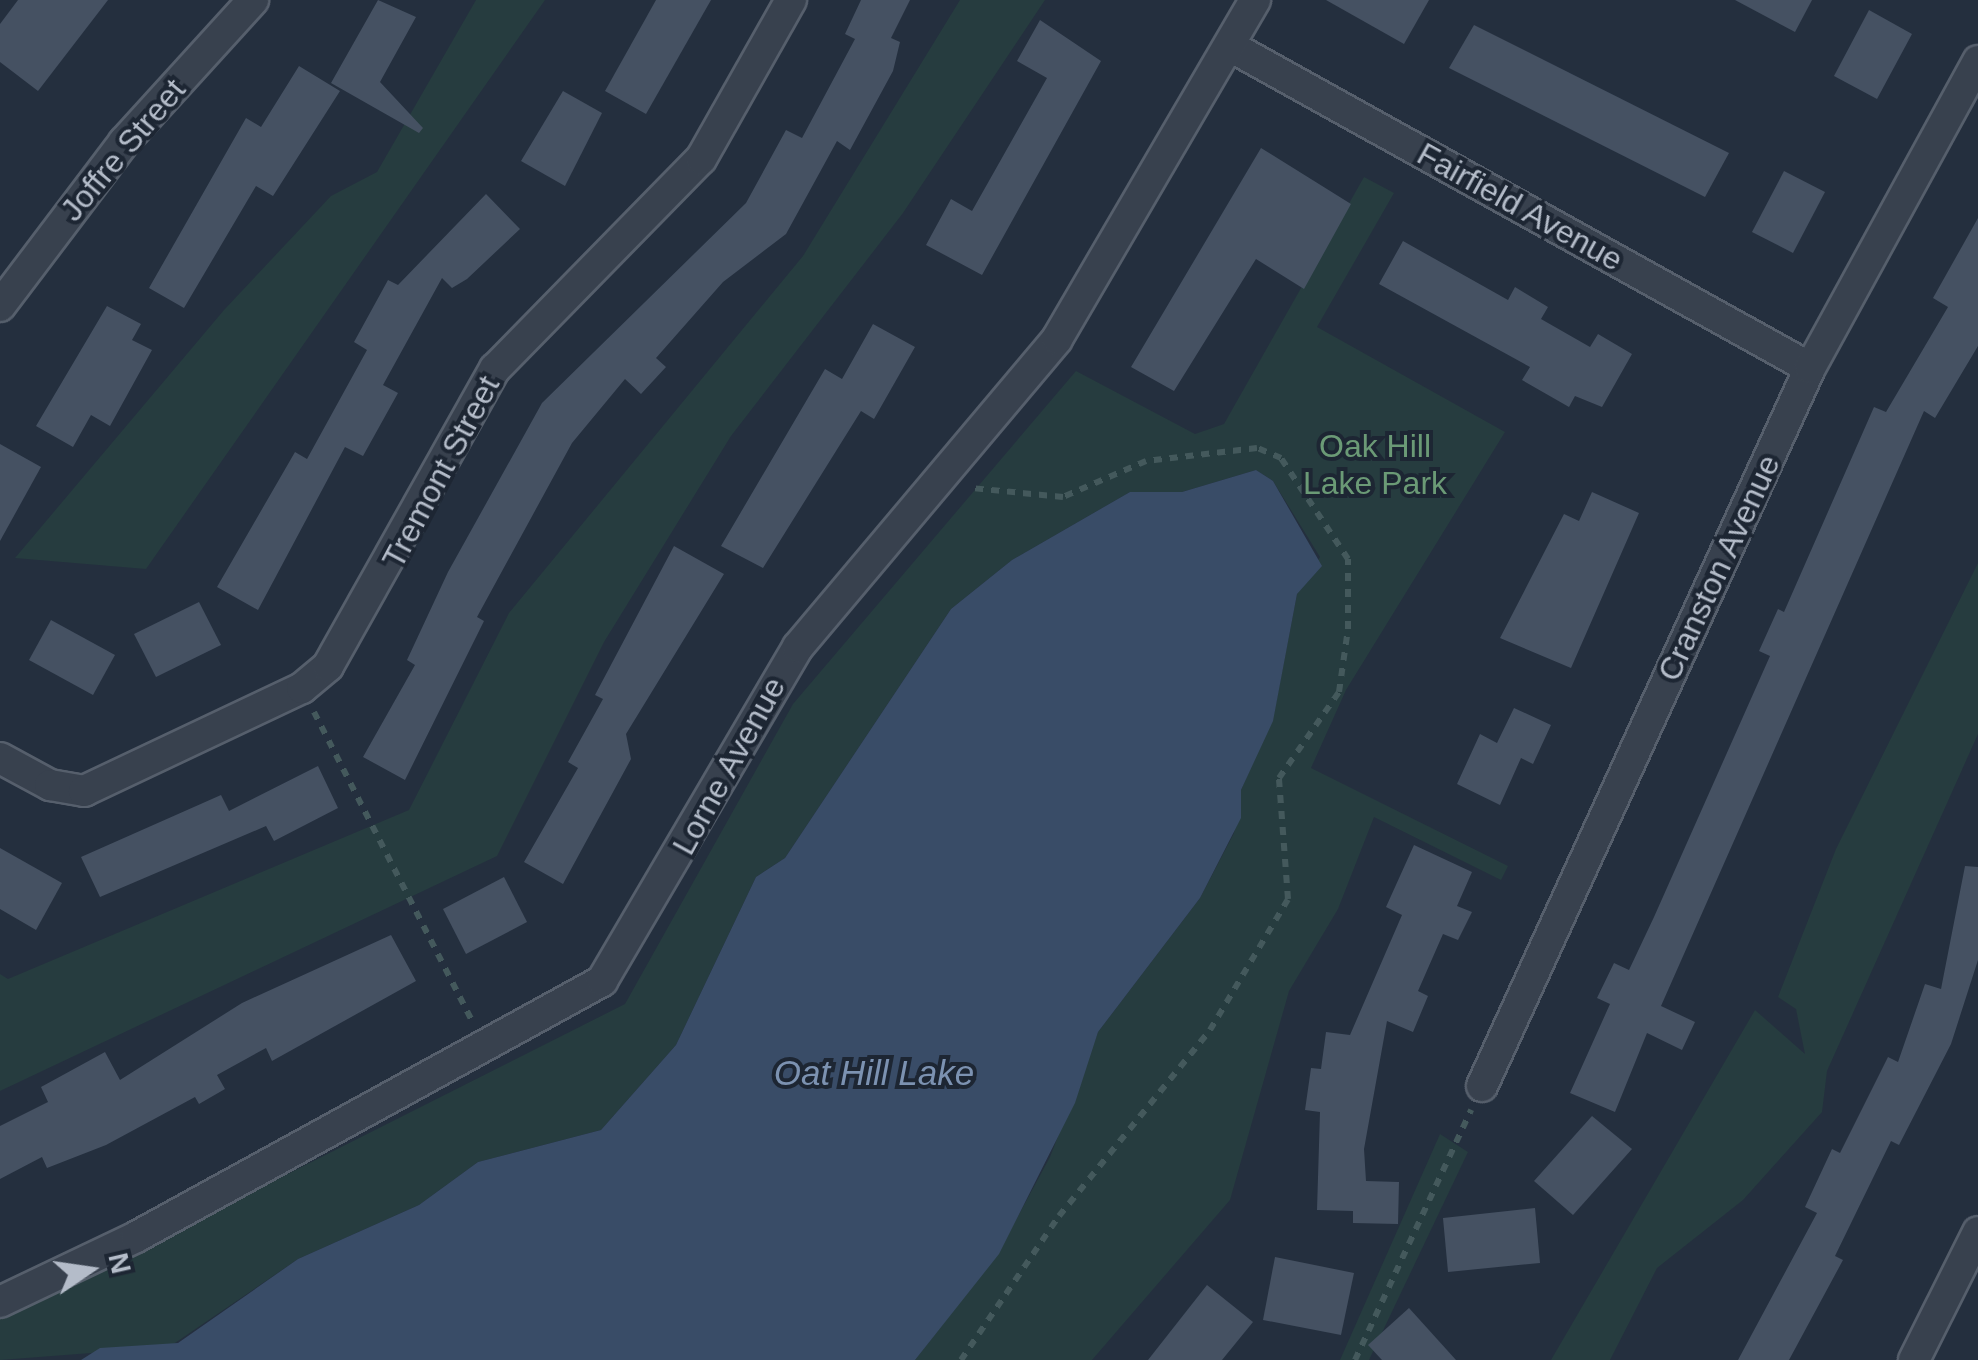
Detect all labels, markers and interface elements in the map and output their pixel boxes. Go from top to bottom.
street label: Joffre Street [52,71,194,229]
street label: Fairfield Avenue [1410,134,1630,280]
street label: Tremont Street [374,369,508,575]
park label: Oak Hill Lake Park [1303,428,1447,503]
street label: Cranston Avenue [1649,448,1789,688]
street label: Lorne Avenue [664,670,794,862]
water label: Oat Hill Lake [774,1052,974,1094]
north arrow [40,1220,140,1320]
text: N [102,1250,137,1276]

